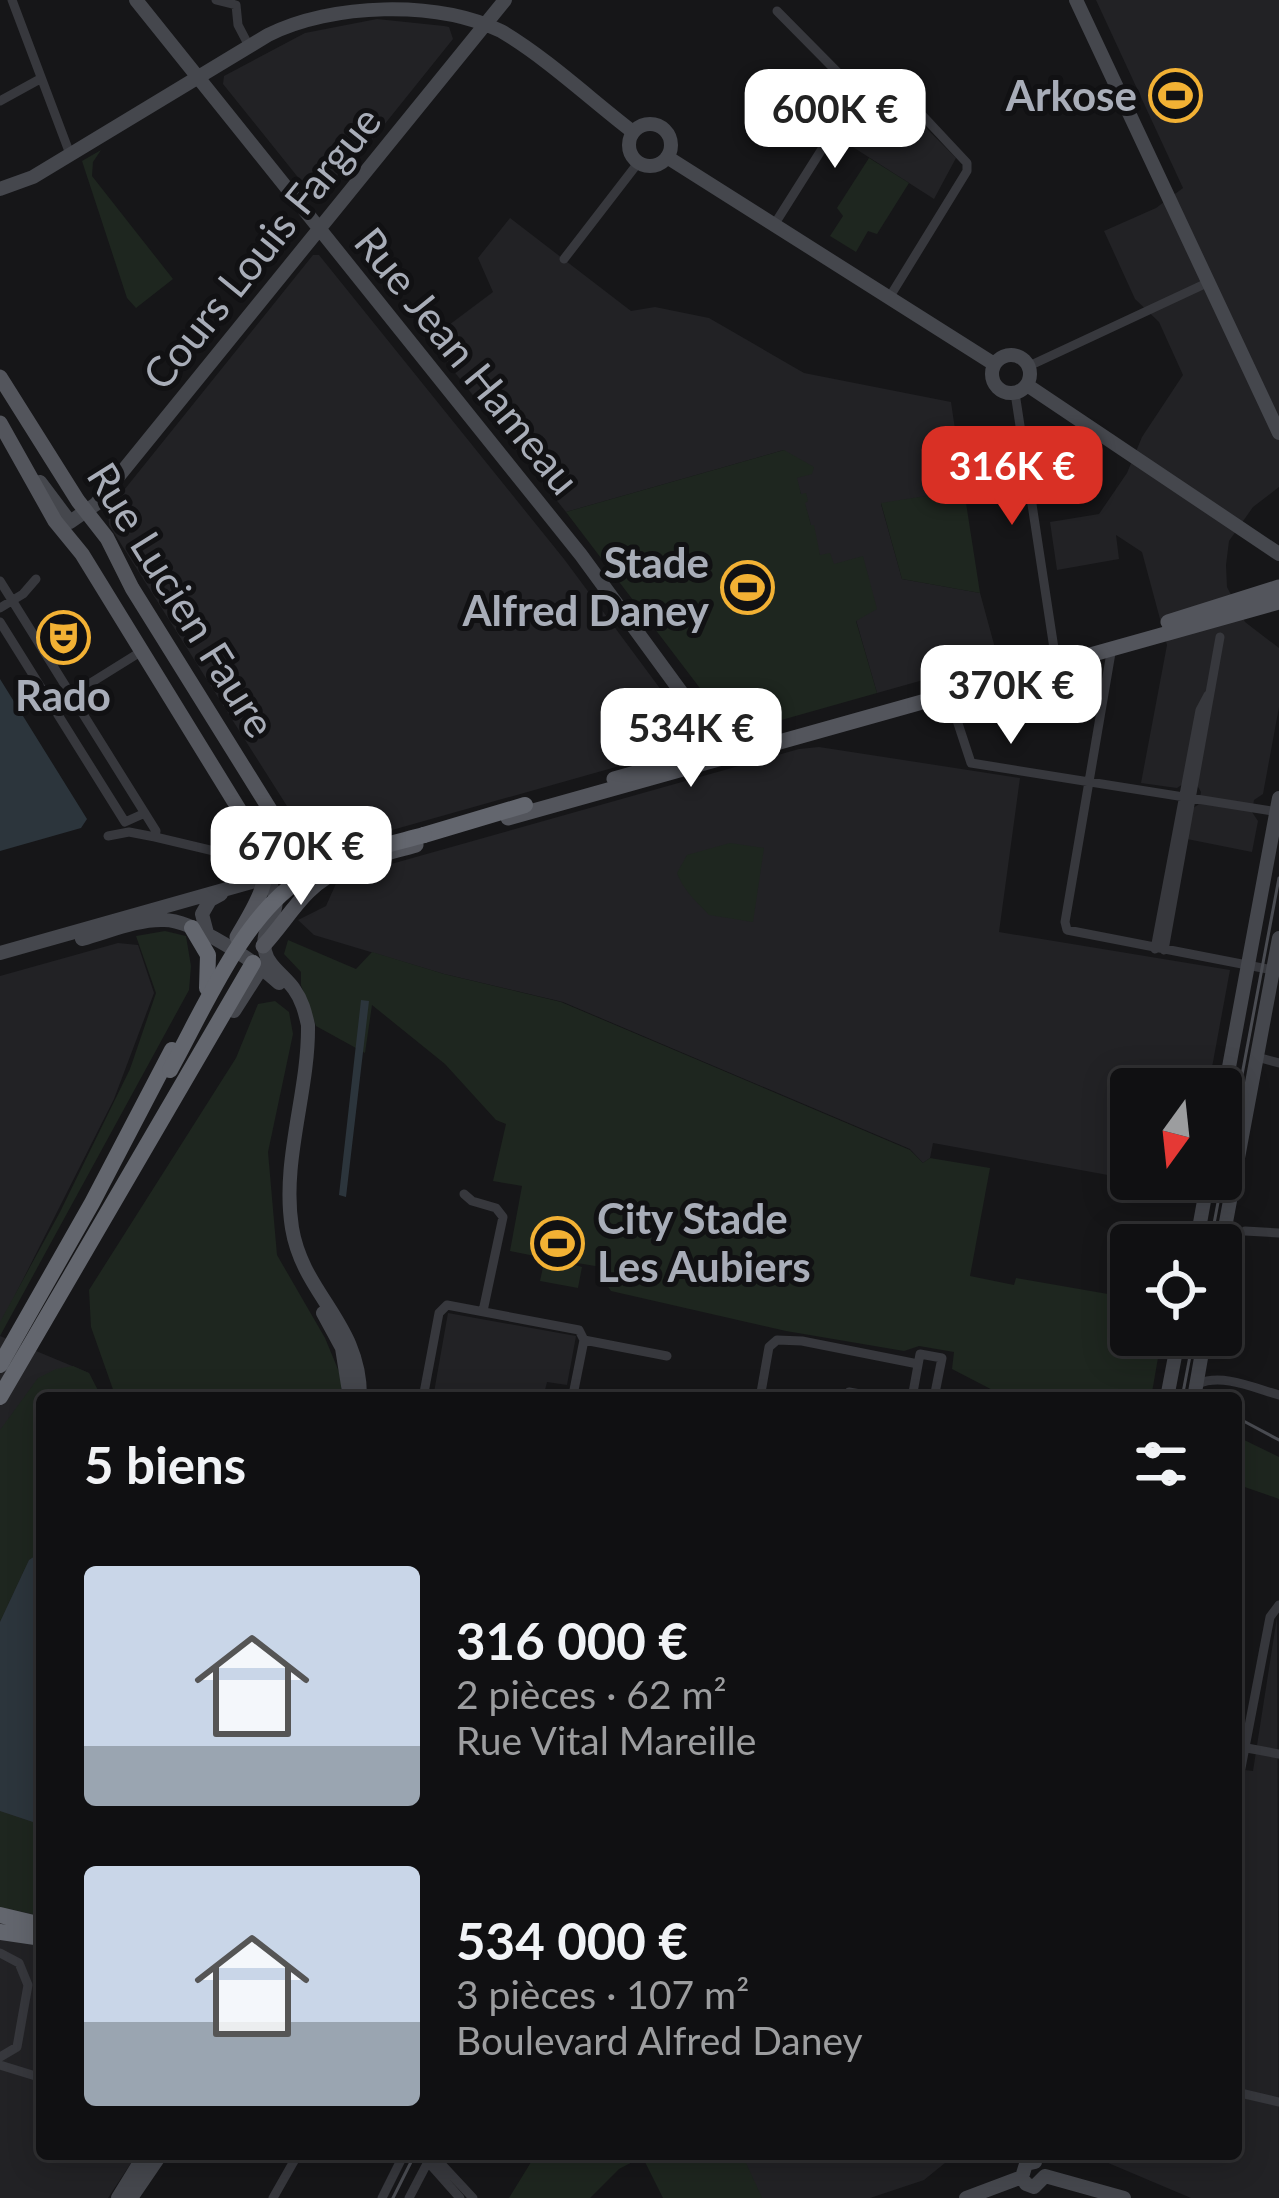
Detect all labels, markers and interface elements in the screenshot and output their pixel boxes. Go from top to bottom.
sports icon: Arkose [1148,68,1204,124]
pin: 600K € [737,69,933,171]
place label: Arkose [1005,70,1137,120]
text: 600K € [772,85,898,131]
street label: Cours Louis Fargue [132,96,391,399]
street label: Rue Jean Hameau [345,217,590,504]
pin: 316K € [914,426,1110,528]
text: 316K € [949,442,1075,488]
street label: Rue Lucien Faure [78,453,286,746]
place label: Stade Alfred Daney [461,537,710,635]
sports icon: Stade Alfred Daney [720,559,776,615]
theatre icon: Rado [35,609,91,665]
pin: 370K € [913,645,1109,747]
text: 370K € [948,661,1074,707]
place label: Rado [15,670,111,720]
pin: 534K € [593,688,789,790]
text: 534K € [628,704,754,750]
pin: 670K € [203,806,399,908]
text: 670K € [238,822,364,868]
north arrow [1110,1068,1242,1200]
map controls [1110,1068,1242,1356]
place label: City Stade Les Aubiers [597,1193,811,1291]
sports icon: City Stade Les Aubiers [530,1215,586,1271]
button: locate [1110,1224,1242,1356]
icon: filters [1128,1431,1194,1497]
text: 5 biens [84,1434,246,1495]
text: 316 000 € [456,1610,688,1671]
icon: home [180,1614,324,1758]
text: 2 pièces · 62 m² [456,1671,727,1717]
text: Rue Vital Mareille [456,1717,756,1763]
text: 534 000 € [456,1910,688,1971]
icon: home [180,1914,324,2058]
text: 3 pièces · 107 m² [456,1971,749,2017]
text: Boulevard Alfred Daney [456,2017,863,2063]

